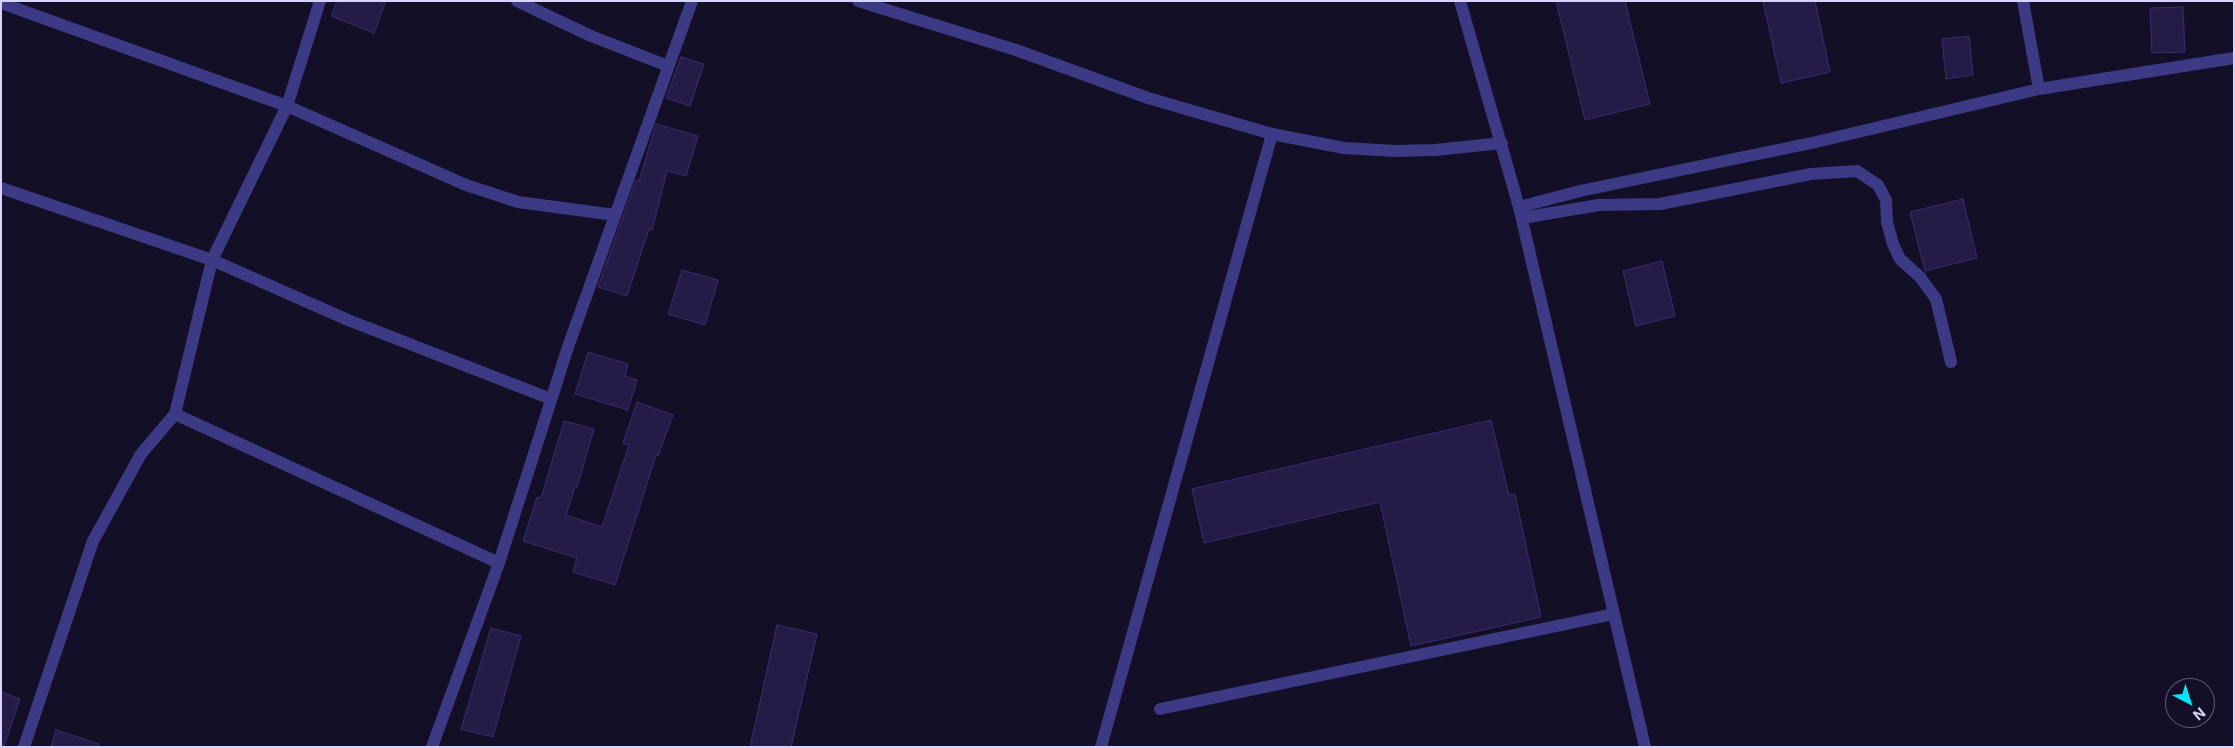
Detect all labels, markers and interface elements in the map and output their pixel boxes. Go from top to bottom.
north arrow [2165,678,2215,728]
text: N [2190,704,2209,724]

